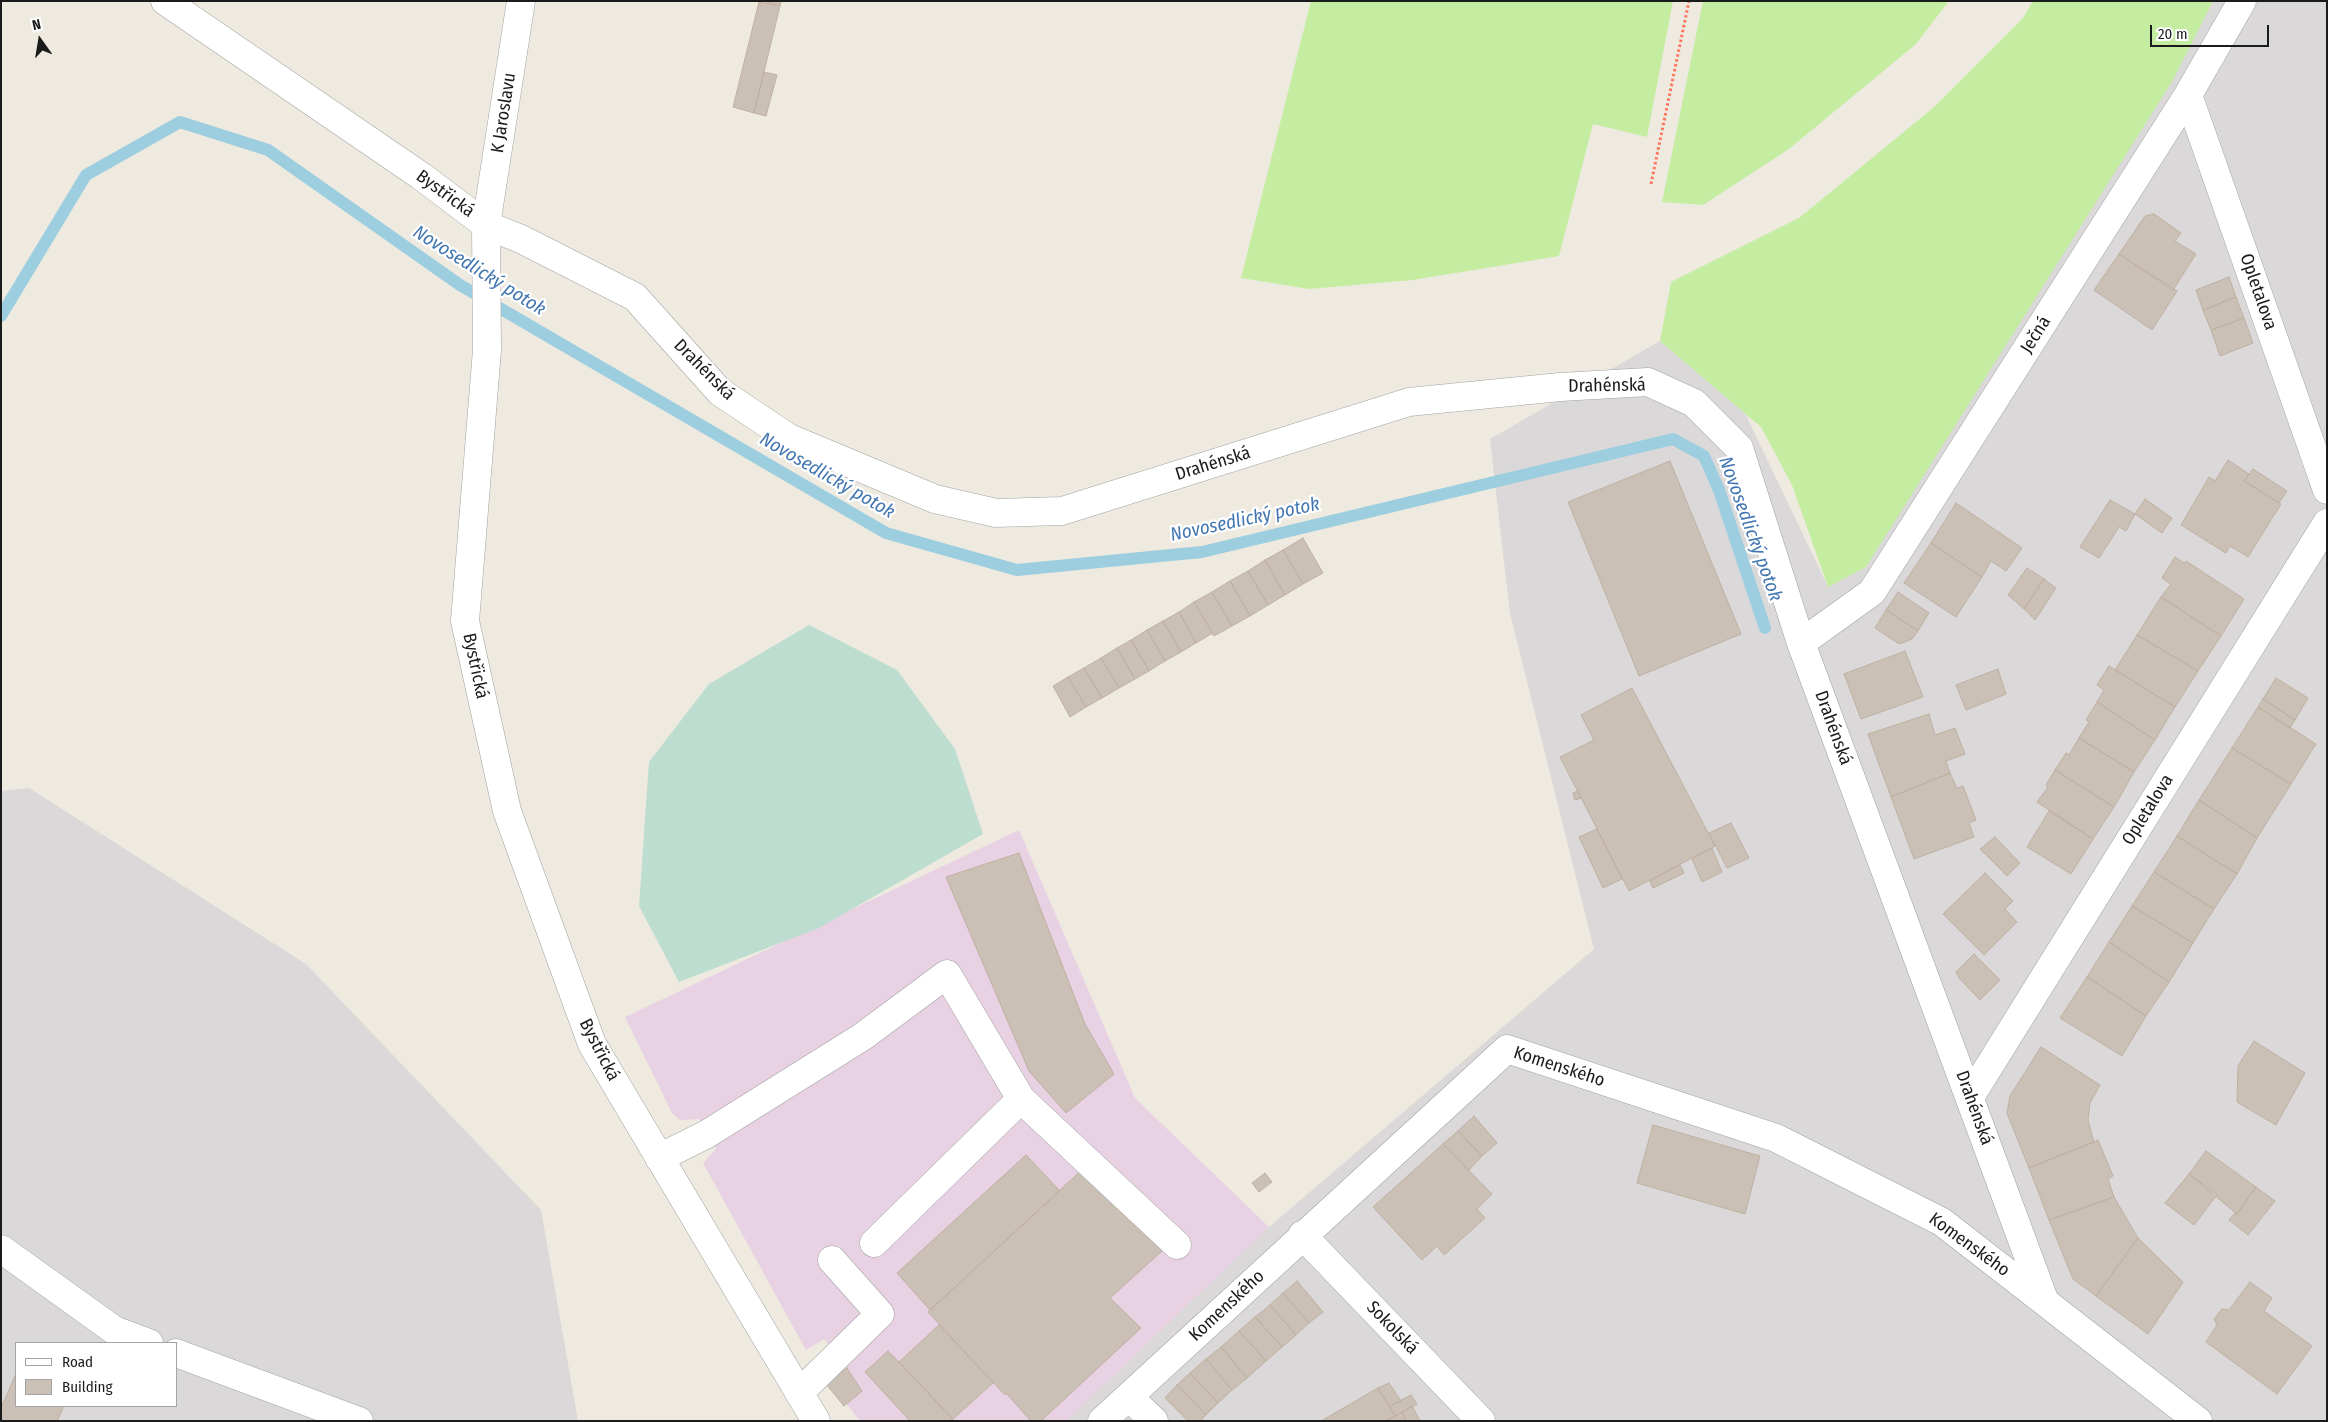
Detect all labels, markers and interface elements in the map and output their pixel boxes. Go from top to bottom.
north arrow [15,15,65,65]
scale bar [2153,15,2272,47]
text: N [31,16,43,34]
text: 20 m [2158,25,2188,43]
street label: K Jaroslavu [487,71,521,155]
street label: Bystřická [412,166,478,222]
water label: Novosedlický potok [408,221,550,321]
street label: Opletalova [2235,251,2281,333]
street label: Ječná [2016,312,2056,358]
street label: Drahénská [669,335,739,405]
street label: Drahénská [1568,375,1646,397]
water label: Novosedlický potok [755,428,899,524]
street label: Drahénská [1173,442,1253,486]
water label: Novosedlický potok [1713,454,1787,604]
water label: Novosedlický potok [1168,493,1322,547]
street label: Bystřická [457,631,493,701]
street label: Drahénská [1810,688,1856,768]
street label: Opletalova [2118,771,2178,849]
street label: Bystřická [574,1015,624,1085]
street label: Komenského [1511,1042,1607,1092]
street label: Drahénská [1951,1068,1997,1148]
street label: Komenského [1924,1208,2014,1282]
street label: Komenského [1185,1266,1269,1346]
street label: Sokolská [1361,1297,1423,1359]
legend [15,1342,178,1407]
text: Road [62,1353,93,1371]
text: Building [62,1378,113,1396]

